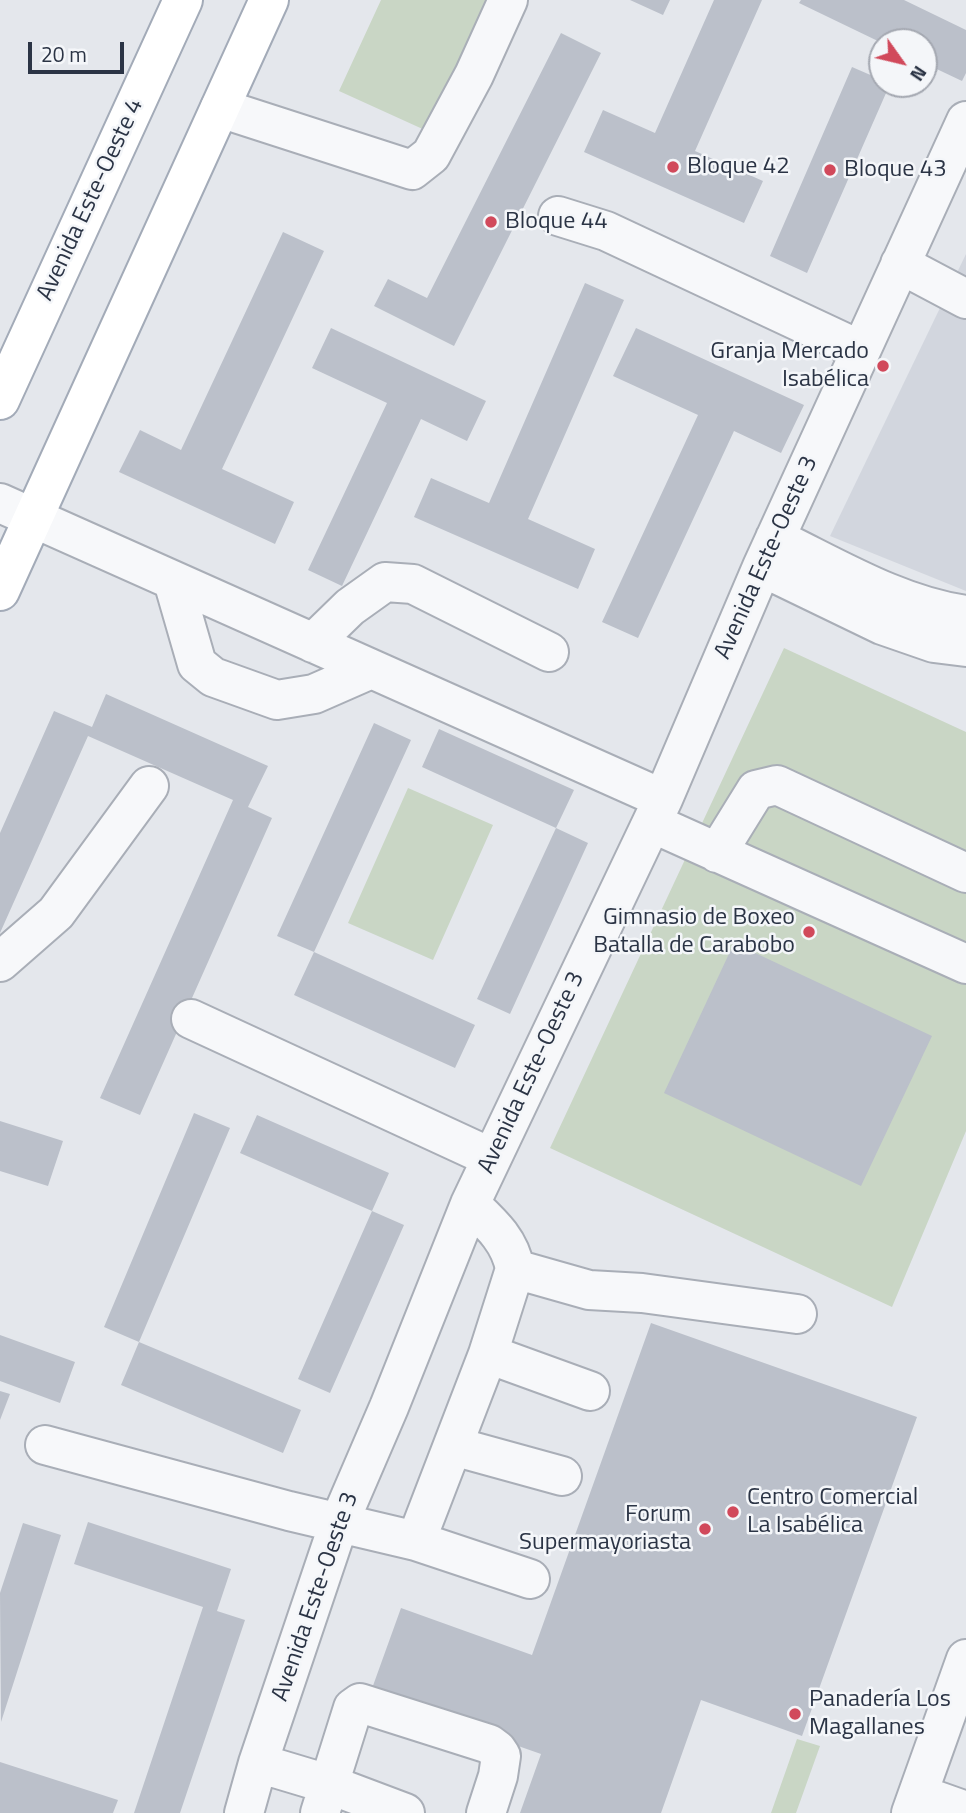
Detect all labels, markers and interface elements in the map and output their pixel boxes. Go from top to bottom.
scale bar [32,28,128,72]
north arrow [868,28,938,98]
text: 20 m [41,38,87,70]
text: N [903,60,935,87]
street label: Avenida Este-Oeste 4 [32,95,150,305]
place label: Bloque 42 [687,153,790,181]
place label: Bloque 43 [844,156,947,184]
marker: Bloque 42 [665,159,681,175]
marker: Bloque 43 [822,162,838,178]
place label: Bloque 44 [505,208,608,236]
marker: Bloque 44 [483,214,499,230]
place label: Granja Mercado Isabélica [710,338,869,394]
marker: Granja Mercado Isabélica [875,358,891,374]
street label: Avenida Este-Oeste 3 [709,452,825,664]
place label: Gimnasio de Boxeo Batalla de Carabobo [593,904,795,960]
marker: Gimnasio de Boxeo Batalla de Carabobo [801,924,817,940]
street label: Avenida Este-Oeste 3 [473,968,591,1178]
place label: Centro Comercial La Isabélica [747,1484,918,1540]
street label: Avenida Este-Oeste 3 [267,1489,365,1705]
place label: Forum Supermayoriasta [519,1501,691,1557]
marker: Centro Comercial La Isabélica [725,1504,741,1520]
marker: Forum Supermayoriasta [697,1521,713,1537]
place label: Panadería Los Magallanes [809,1686,951,1742]
marker: Panadería Los Magallanes [787,1706,803,1722]

